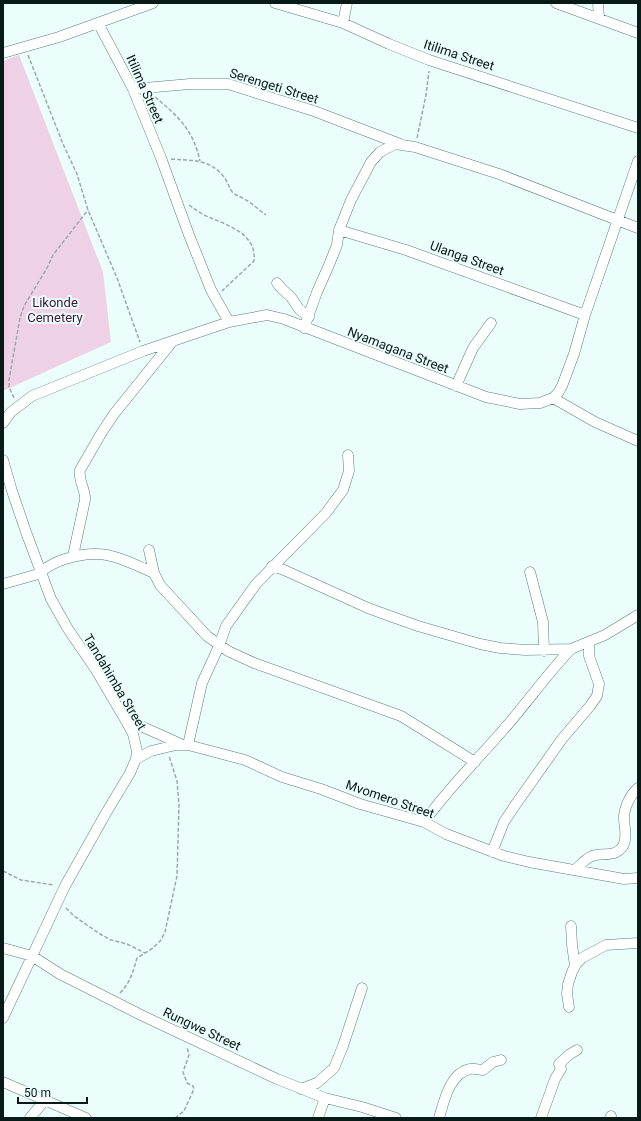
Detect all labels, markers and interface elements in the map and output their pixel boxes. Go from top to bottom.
street label: Itilima Street [422,37,496,73]
street label: Itilima Street [123,52,167,126]
street label: Serengeti Street [228,65,320,107]
street label: Ulanga Street [428,238,506,278]
park label: Likonde Cemetery [27,295,83,325]
street label: Nyamagana Street [345,324,451,376]
street label: Tandahimba Street [80,631,150,733]
street label: Mvomero Street [344,777,436,821]
street label: Rungwe Street [161,1004,243,1054]
scale bar [18,1079,87,1105]
text: 50 m [24,1086,51,1100]

